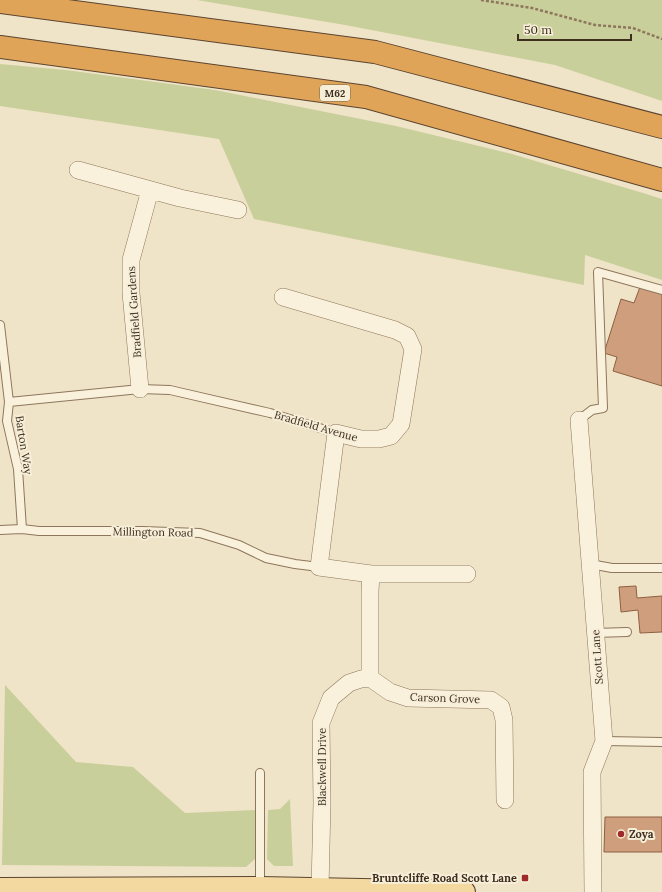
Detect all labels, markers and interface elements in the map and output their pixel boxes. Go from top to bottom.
scale bar [518,16,631,42]
text: 50 m [524,22,552,37]
road number: M62 [320,85,350,101]
street label: Bradfield Gardens [124,266,144,358]
street label: Bradfield Avenue [273,407,359,445]
street label: Barton Way [12,415,36,476]
street label: Millington Road [112,524,194,540]
street label: Scott Lane [588,629,606,685]
street label: Carson Grove [410,690,480,706]
street label: Blackwell Drive [315,728,329,806]
place label: Zoya [629,827,654,841]
marker: Zoya [616,829,626,839]
place label: Bruntcliffe Road Scott Lane [372,871,517,885]
marker: Bruntcliffe Road Scott Lane [520,873,530,883]

